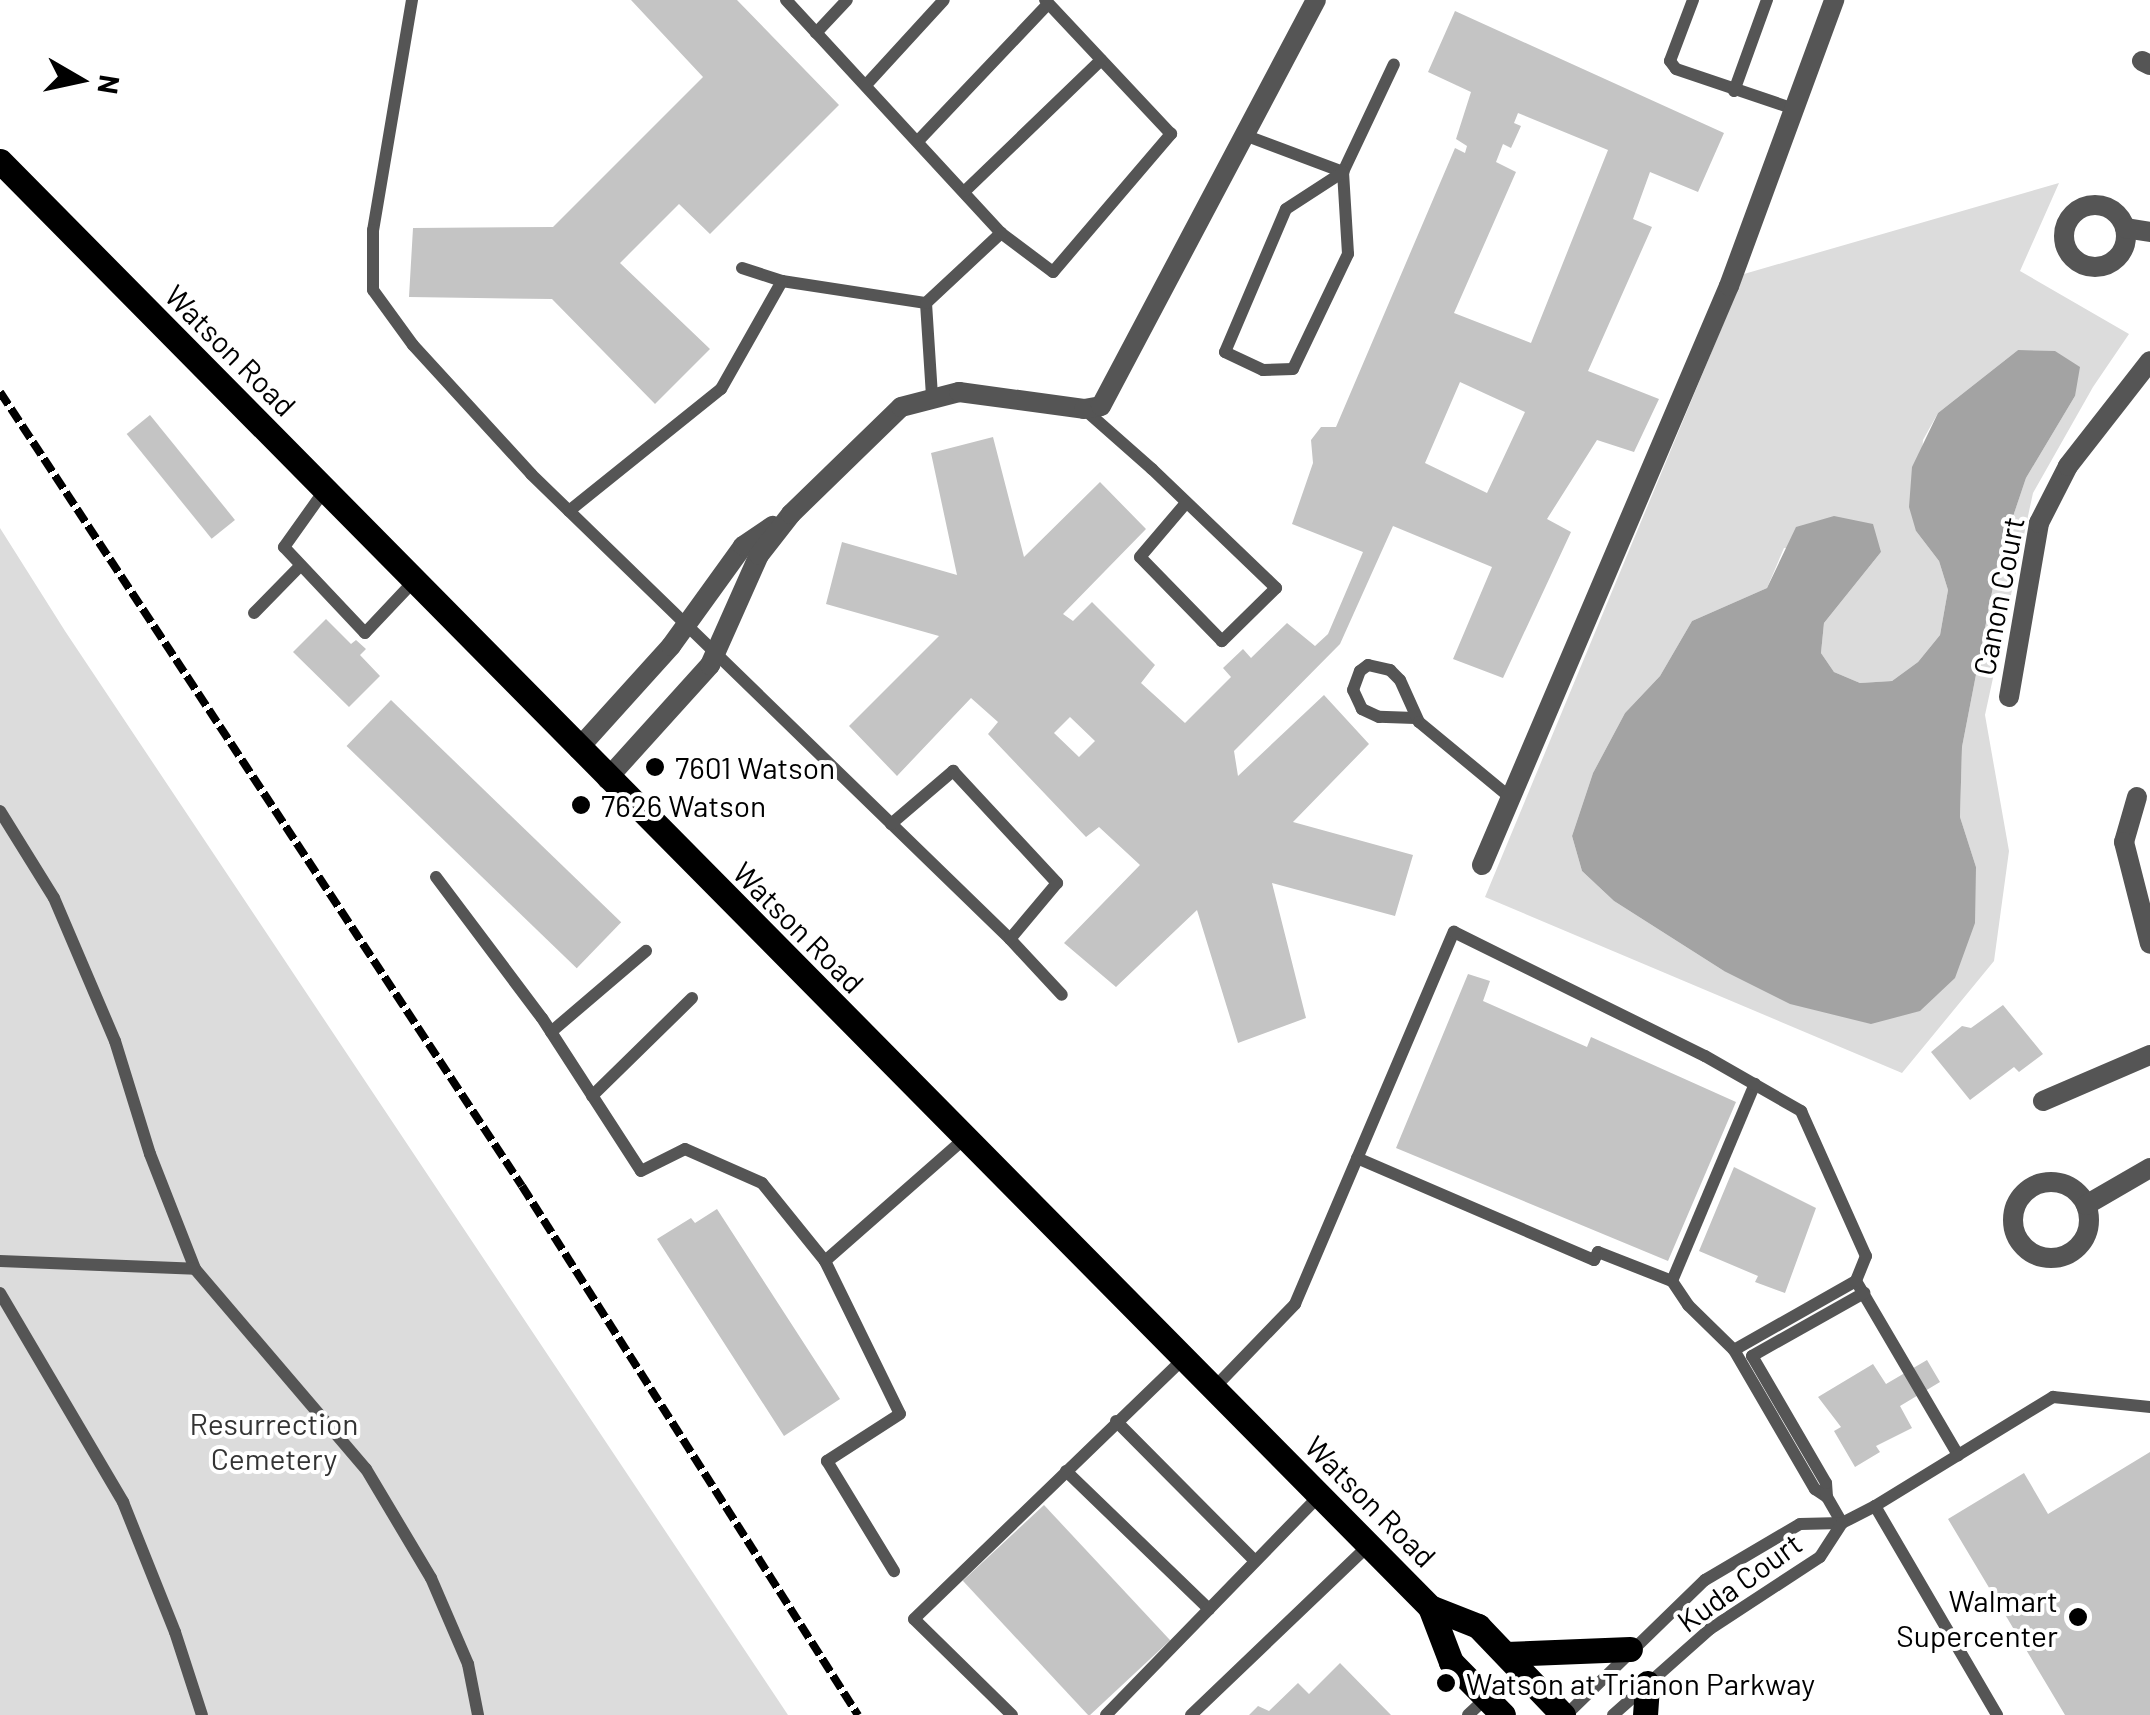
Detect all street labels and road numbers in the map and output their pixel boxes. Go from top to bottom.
street label: Watson Road [158,277,304,423]
street label: Canon Court [1965,514,2031,678]
street label: Watson Road [726,854,872,1000]
street label: Watson Road [1298,1428,1444,1574]
street label: Kuda Court [1670,1525,1808,1639]

